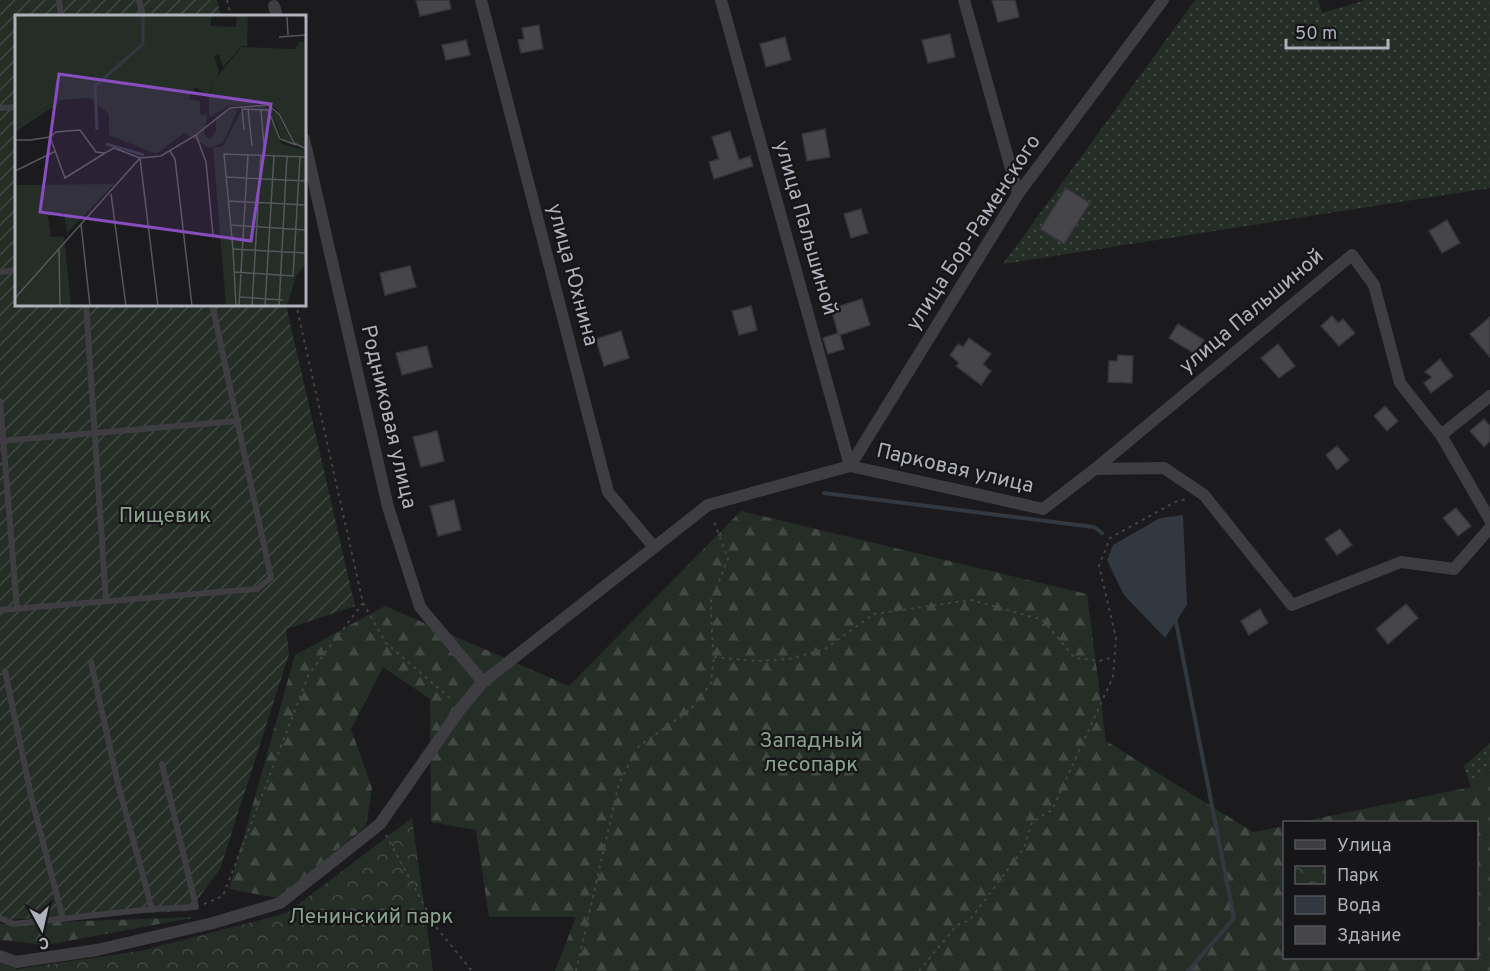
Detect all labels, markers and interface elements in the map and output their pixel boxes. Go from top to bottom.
scale bar [1286,12,1388,50]
inset map [15,15,306,306]
text: 50 m [1295,23,1337,46]
street label: улица Бор-Раменского [900,130,1048,336]
street label: улица Пальшиной [767,137,843,319]
street label: улица Юхнина [540,201,604,349]
street label: улица Пальшиной [1174,244,1330,380]
street label: Родниковая улица [354,322,422,512]
street label: Парковая улица [874,438,1036,500]
park label: Пищевик [119,503,211,530]
park label: Западный лесопарк [759,728,863,779]
legend [1283,821,1478,959]
text: Улица [1337,835,1391,858]
text: Парк [1337,865,1379,888]
text: Вода [1337,895,1381,918]
north arrow [12,899,72,959]
park label: Ленинский парк [288,904,454,931]
text: Здание [1337,925,1401,948]
text: С [37,931,50,952]

